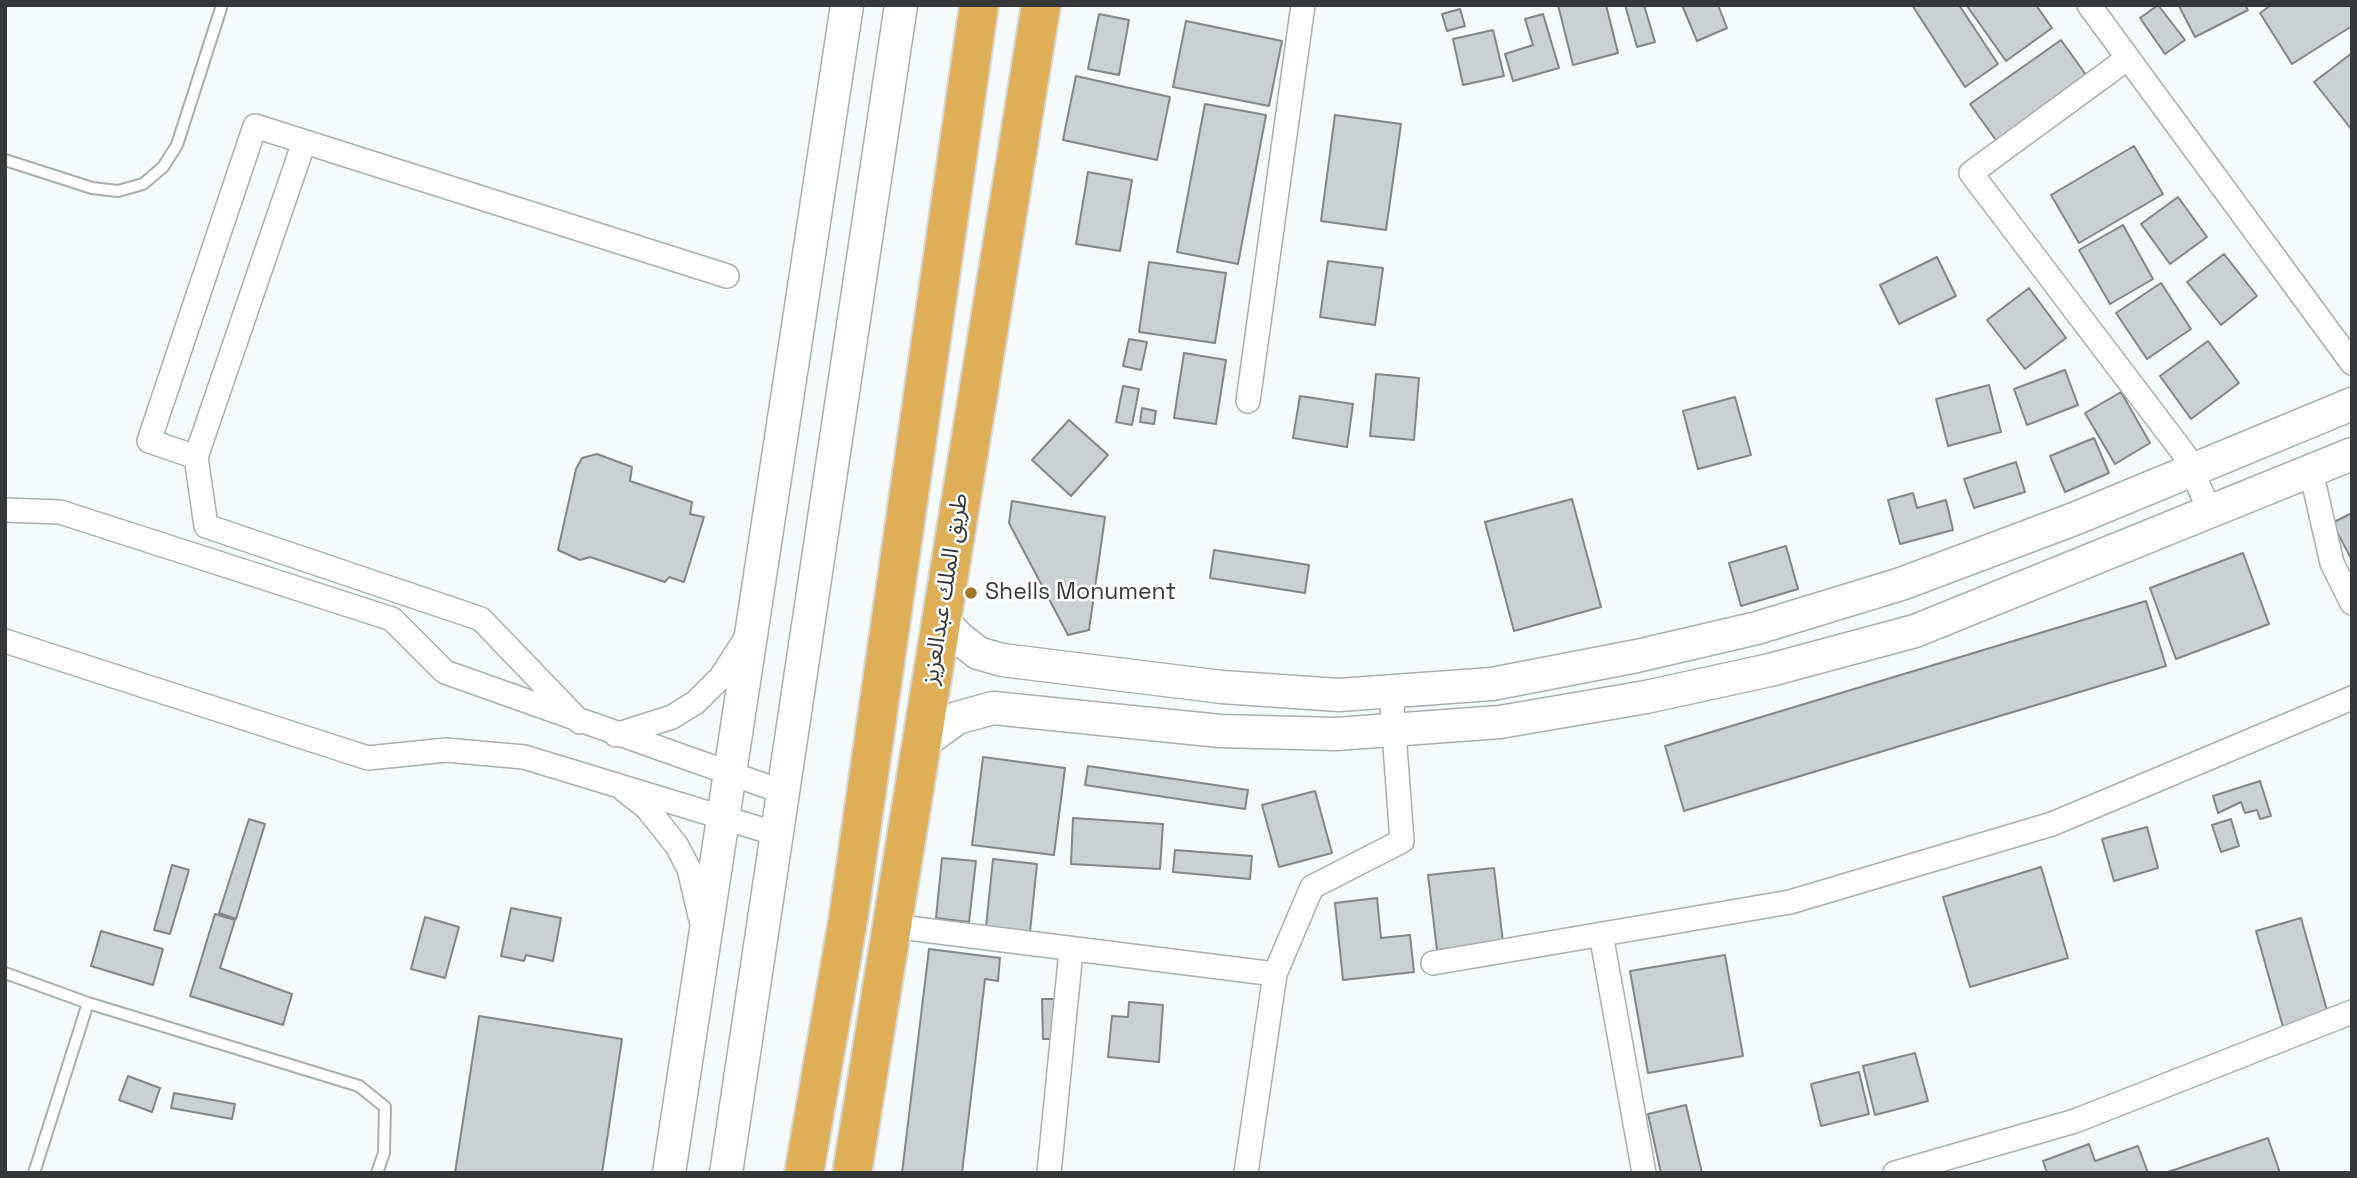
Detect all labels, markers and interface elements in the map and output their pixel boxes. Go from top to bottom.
street label: طريق الملك عبدالعزيز [917,491,975,687]
place label: Shells Monument [985,579,1176,607]
marker: Shells Monument [963,585,979,601]

